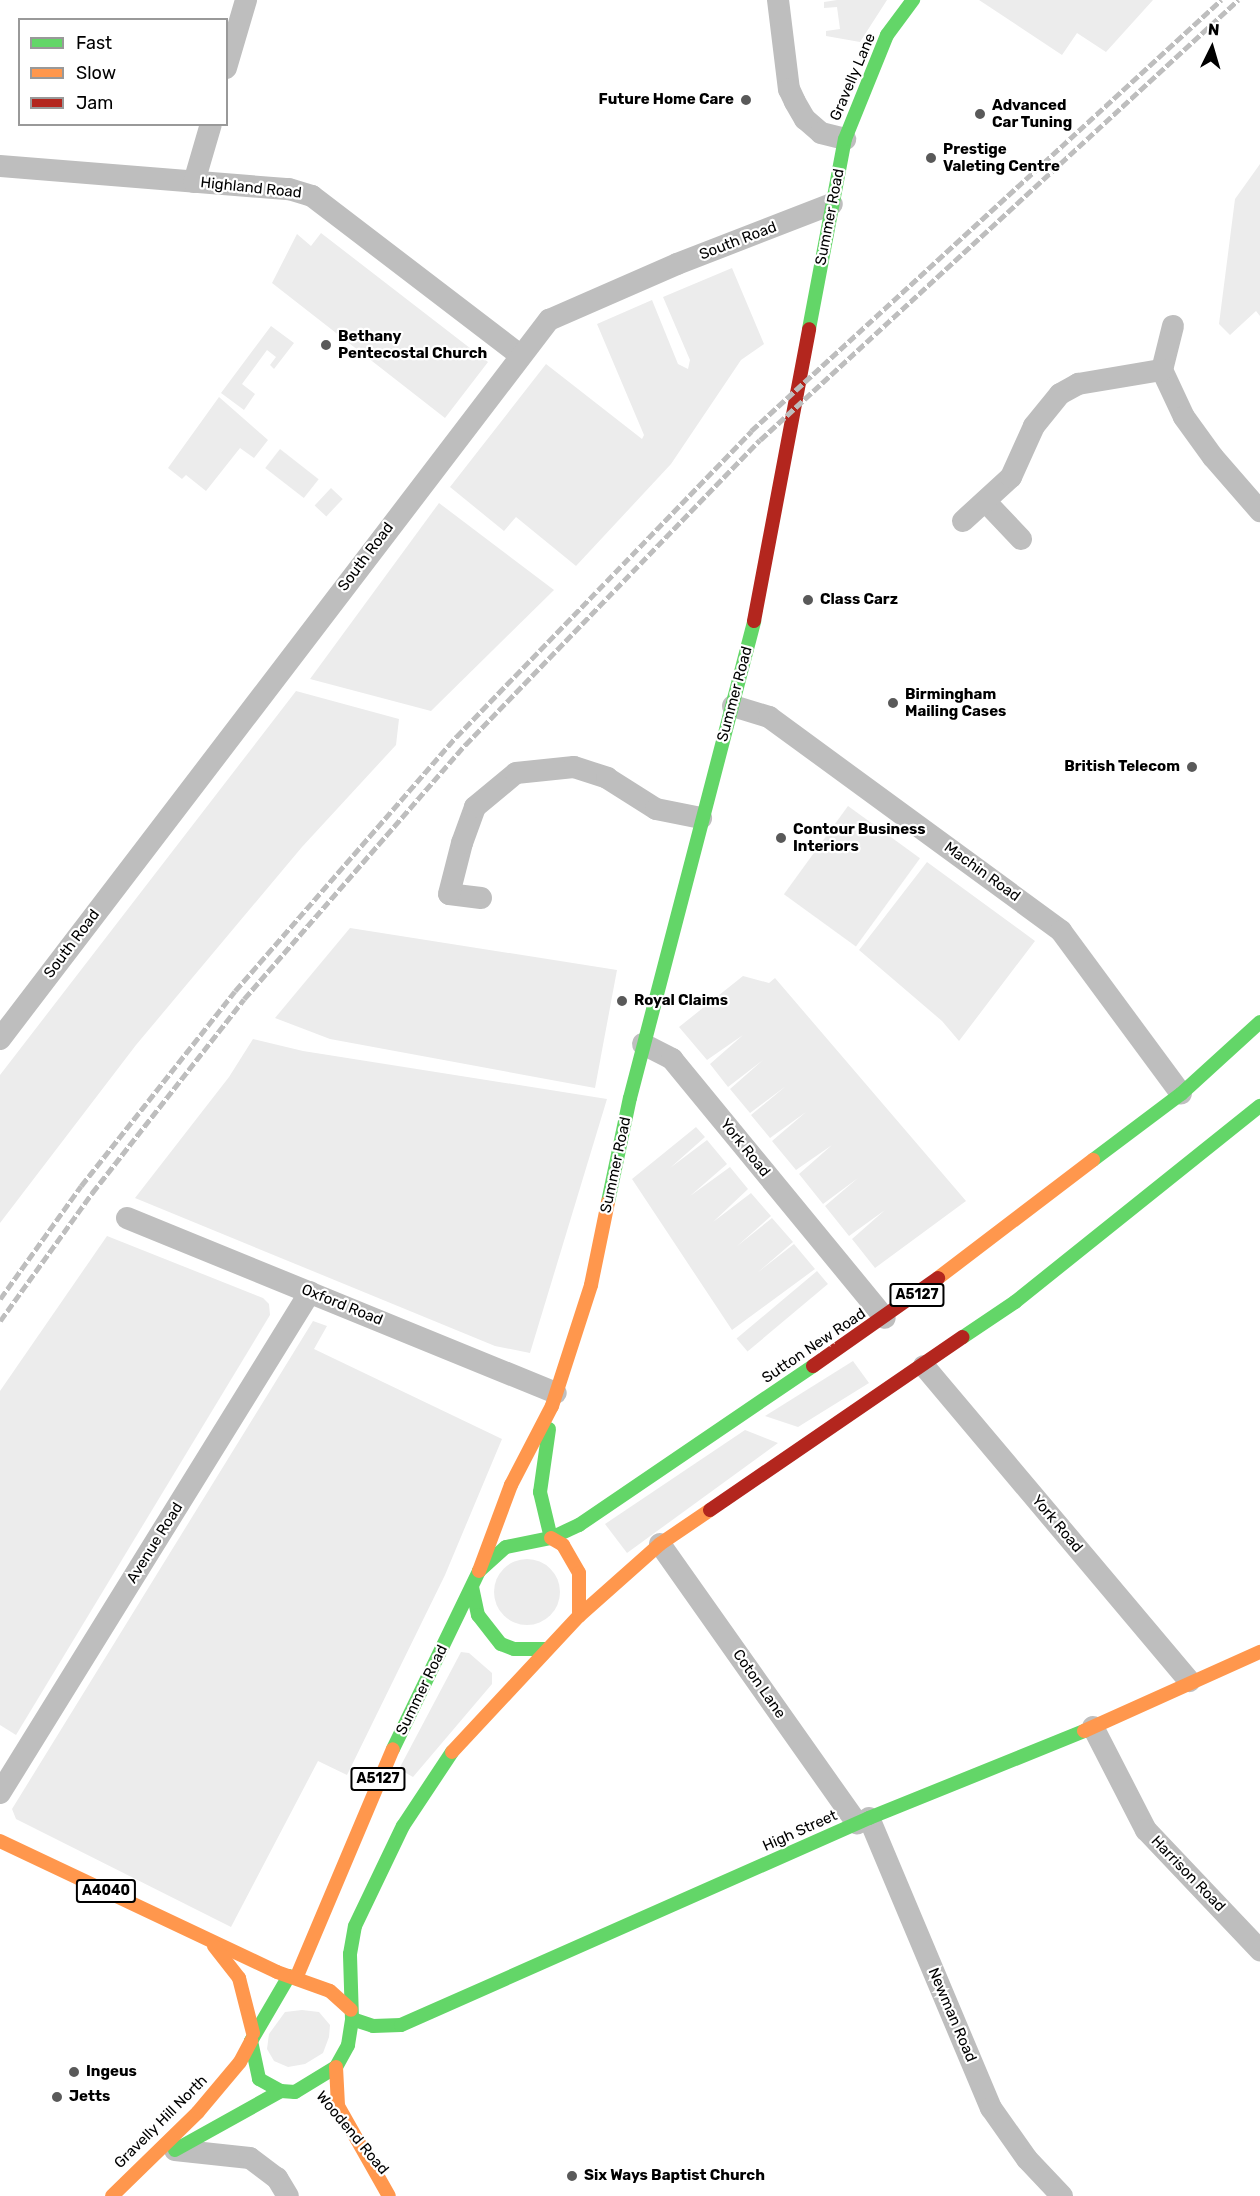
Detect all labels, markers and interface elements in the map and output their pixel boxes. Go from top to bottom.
legend [18,18,228,126]
north arrow [1182,18,1242,78]
text: N [1207,20,1220,40]
street label: Gravelly Lane [826,30,880,124]
text: Fast [76,32,112,54]
text: Slow [76,62,116,84]
place label: Future Home Care [599,91,734,109]
text: Jam [76,92,113,114]
marker: Future Home Care [739,93,753,107]
place label: Advanced Car Tuning [992,96,1073,131]
marker: Advanced Car Tuning [973,107,987,121]
place label: Prestige Valeting Centre [943,140,1060,175]
marker: Prestige Valeting Centre [924,151,938,165]
street label: Summer Road [812,167,848,267]
street label: Highland Road [200,174,302,202]
street label: South Road [697,218,779,264]
place label: Bethany Pentecostal Church [338,327,487,362]
marker: Bethany Pentecostal Church [319,338,333,352]
street label: South Road [334,519,398,595]
place label: Class Carz [820,591,898,609]
marker: Class Carz [801,593,815,607]
street label: Summer Road [714,644,756,744]
place label: Birmingham Mailing Cases [905,685,1006,720]
marker: Birmingham Mailing Cases [886,696,900,710]
place label: British Telecom [1064,758,1180,776]
marker: British Telecom [1185,760,1199,774]
place label: Contour Business Interiors [793,820,926,855]
marker: Contour Business Interiors [774,831,788,845]
street label: Machin Road [940,838,1024,906]
street label: South Road [40,906,104,982]
place label: Royal Claims [634,992,728,1010]
marker: Royal Claims [615,994,629,1008]
street label: Summer Road [597,1115,635,1215]
street label: York Road [716,1115,774,1181]
street label: Oxford Road [299,1281,385,1329]
road number: A5127 [888,1284,946,1306]
street label: Sutton New Road [759,1305,869,1387]
street label: York Road [1028,1492,1086,1556]
street label: Avenue Road [123,1499,187,1587]
street label: Summer Road [392,1642,452,1738]
street label: Coton Lane [729,1646,789,1722]
road number: A5127 [350,1768,406,1790]
street label: High Street [760,1807,840,1855]
street label: Harrison Road [1147,1832,1229,1916]
road number: A4040 [74,1880,138,1902]
street label: Newman Road [924,1965,980,2065]
place label: Ingeus [86,2063,137,2081]
marker: Ingeus [67,2065,81,2079]
street label: Gravelly Hill North [111,2072,211,2172]
place label: Jetts [69,2088,110,2106]
street label: Woodend Road [312,2088,392,2178]
marker: Jetts [50,2090,64,2104]
place label: Six Ways Baptist Church [584,2167,765,2185]
marker: Six Ways Baptist Church [565,2169,579,2183]

